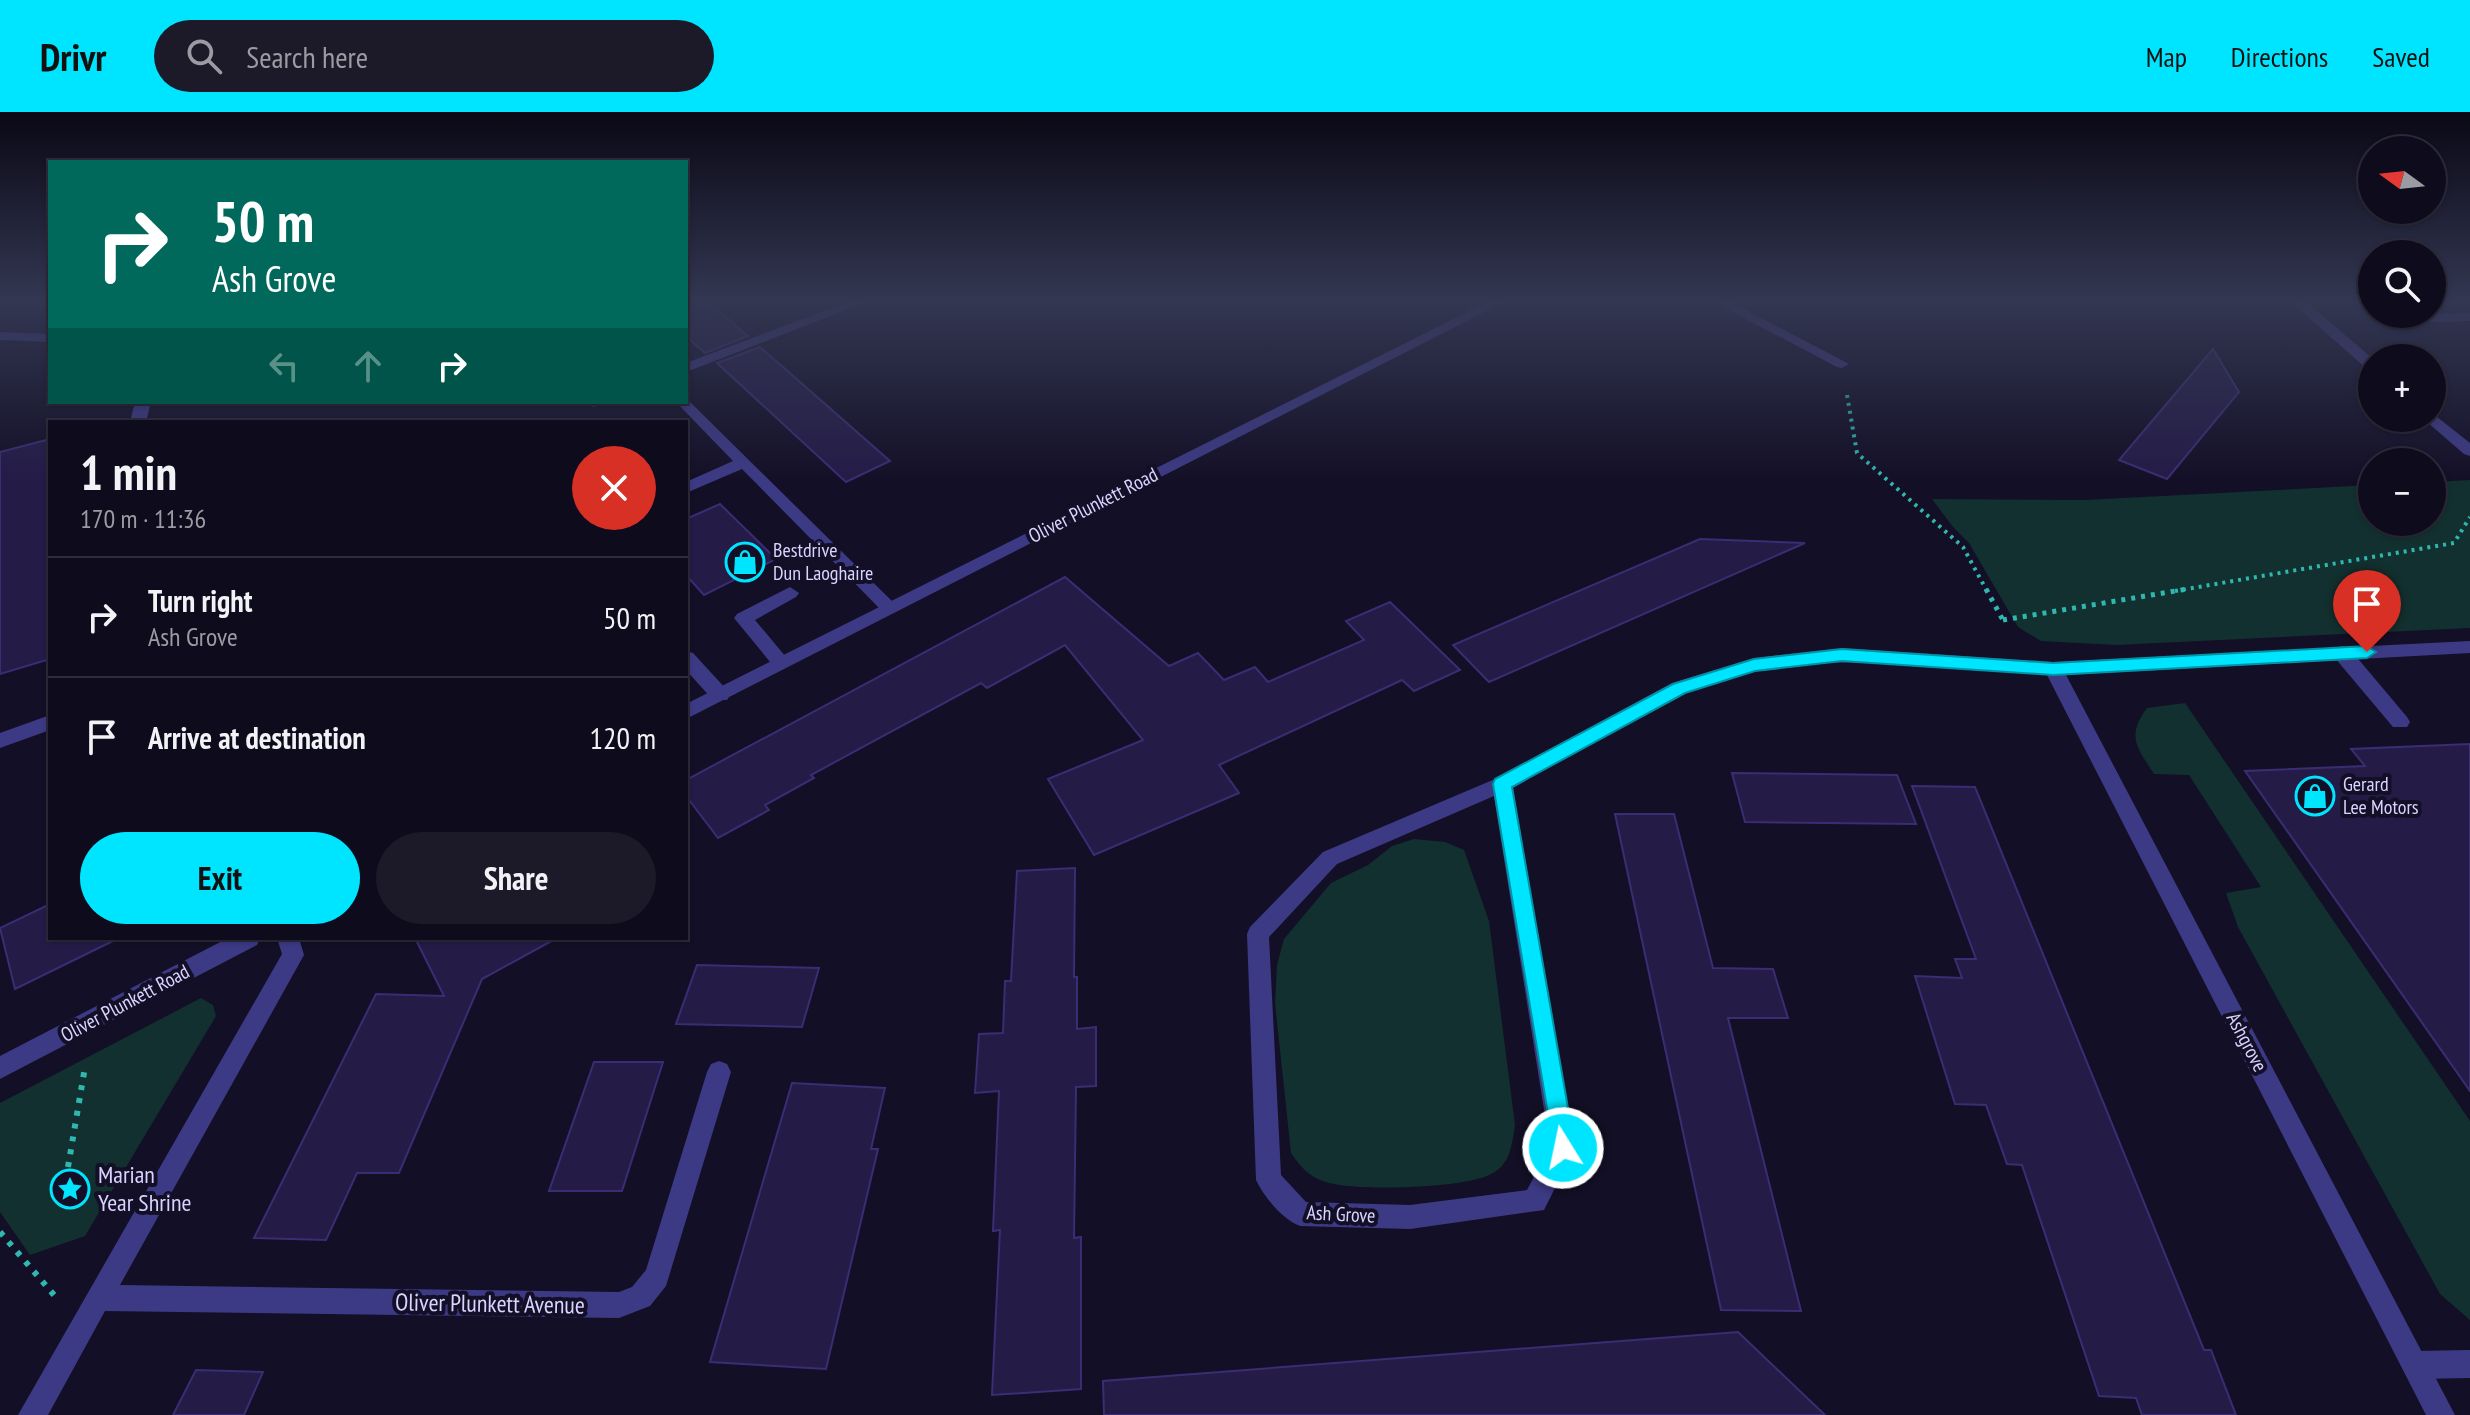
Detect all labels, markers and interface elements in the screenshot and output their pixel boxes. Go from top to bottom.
search box [154,20,714,92]
text: Drivr [40,32,106,81]
icon: search [182,34,226,78]
text: Search here [246,37,368,76]
text: Map [2146,38,2187,75]
text: Directions [2231,38,2328,75]
text: Saved [2372,38,2430,75]
north arrow [2358,136,2446,224]
map controls [2358,136,2446,536]
text: 50 m [212,185,314,257]
icon: right [80,192,184,296]
button: search [2358,240,2446,328]
text: Ash Grove [212,255,336,302]
icon: left [262,344,306,388]
icon: ahead [346,344,390,388]
icon: right [430,344,474,388]
button: + [2358,344,2446,432]
text: 1 min [80,441,177,503]
button: close [572,446,656,530]
button: − [2358,448,2446,536]
street label: Oliver Plunkett Road [1024,461,1162,549]
text: 170 m · 11:36 [80,502,206,535]
place label: Bestdrive Dun Laoghaire [773,537,873,586]
shop icon: Bestdrive Dun Laoghaire [724,541,766,583]
pin [2333,570,2401,652]
text: Turn right [148,581,252,620]
icon: arrive [2345,582,2389,626]
icon: right [80,595,124,639]
text: 50 m [603,598,656,637]
text: Ash Grove [148,620,238,653]
icon: arrive [80,715,124,759]
text: Arrive at destination [148,718,366,757]
text: 120 m [590,718,656,757]
place label: Gerard Lee Motors [2343,771,2419,820]
shop icon: Gerard Lee Motors [2294,775,2336,817]
button: Exit [80,832,360,924]
button: Share [376,832,656,924]
street label: Oliver Plunkett Road [56,958,194,1048]
street label: Ashgrove [2221,1008,2273,1076]
position arrow [1521,1106,1605,1190]
place label: Marian Year Shrine [98,1159,191,1218]
place icon: Marian Year Shrine [49,1168,91,1210]
street label: Ash Grove [1306,1199,1376,1229]
street label: Oliver Plunkett Avenue [395,1286,585,1321]

